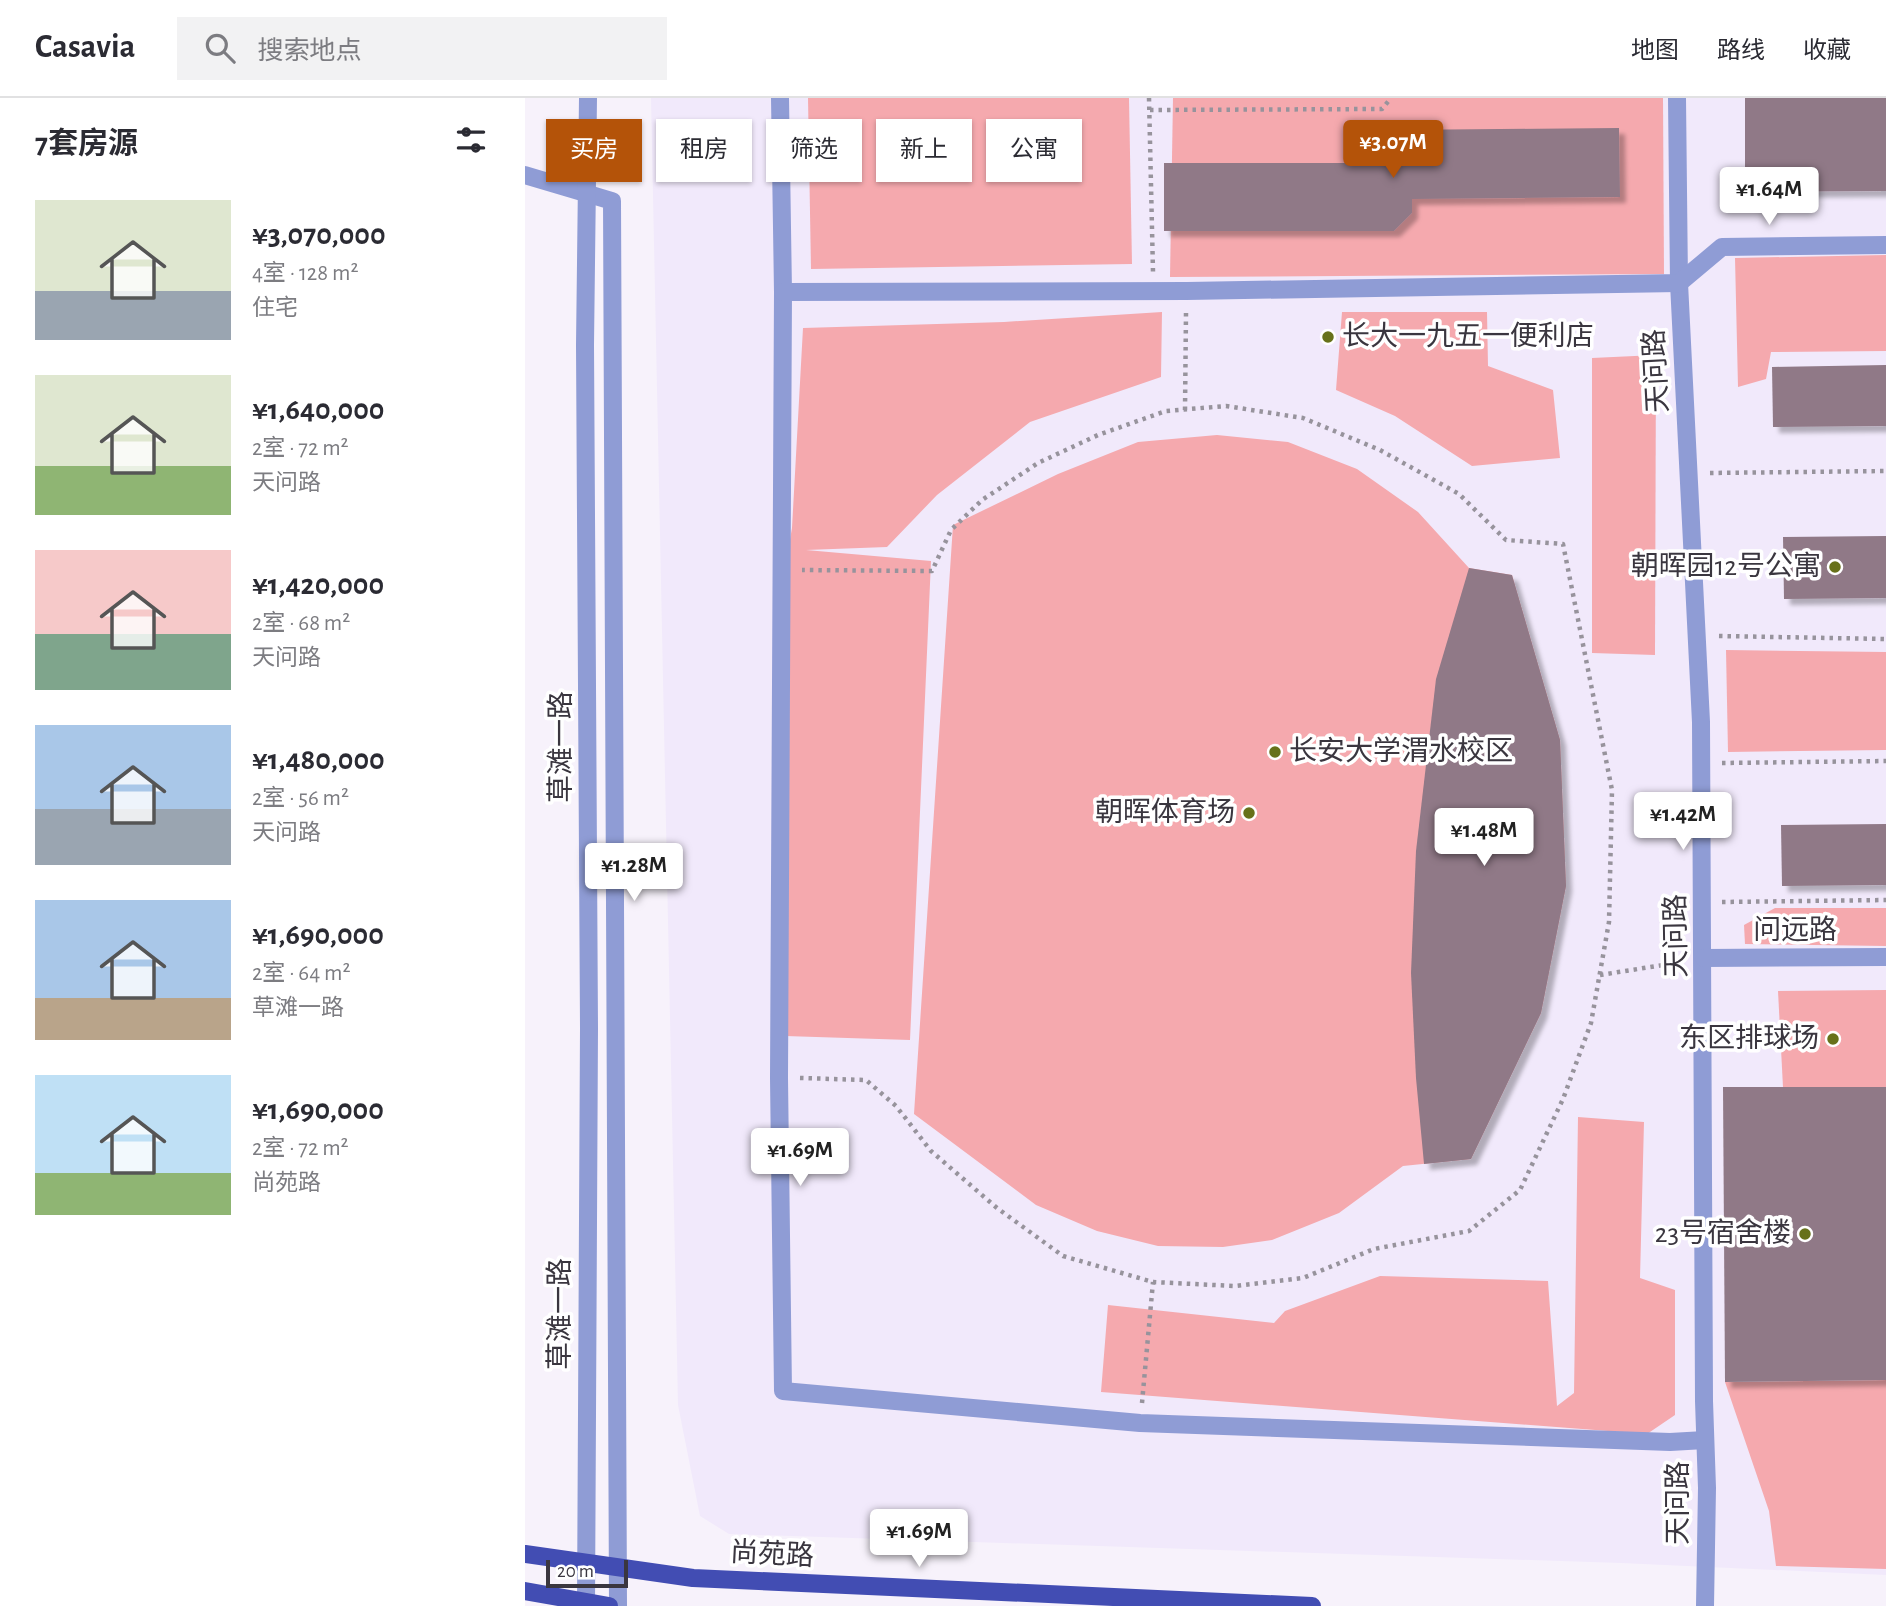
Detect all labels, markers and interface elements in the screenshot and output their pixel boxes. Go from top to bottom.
search box [177,17,667,80]
icon: search [201,29,239,67]
text: Casavia [35,31,135,64]
text: 搜索地点 [257,38,361,64]
text: 地图 [1631,39,1679,63]
text: 路线 [1717,39,1765,63]
text: 收藏 [1803,39,1851,63]
chip: 买房 [546,119,642,182]
chip: 租房 [656,119,752,182]
chip: 筛选 [766,119,862,182]
chip: 新上 [876,119,972,182]
chip: 公寓 [986,119,1082,182]
pin: ¥3.07M [1336,120,1450,180]
icon: filters [452,121,490,159]
text: 7套房源 [35,129,138,159]
text: ¥3.07M [1359,131,1427,154]
pin: ¥1.64M [1712,167,1826,227]
text: ¥1.64M [1736,178,1802,201]
text: ¥3,070,000 [252,220,386,250]
icon: home [91,228,175,312]
text: 4室 · 128 m² [252,262,358,285]
text: 住宅 [252,297,298,320]
place label: 长大一九五一便利店 [1342,321,1594,351]
street label: 天问路 [1639,328,1673,414]
marker: 长大一九五一便利店 [1320,329,1336,345]
text: ¥1,640,000 [252,395,384,425]
icon: home [91,403,175,487]
text: 2室 · 72 m² [252,437,349,460]
text: 天问路 [252,472,321,495]
place label: 朝晖园12号公寓 [1631,551,1821,581]
marker: 朝晖园12号公寓 [1827,559,1843,575]
text: ¥1,420,000 [252,570,384,600]
icon: home [91,578,175,662]
text: 2室 · 68 m² [252,612,350,635]
text: 天问路 [252,647,321,670]
street label: 草滩一路 [546,691,576,803]
place label: 长安大学渭水校区 [1289,736,1513,766]
marker: 长安大学渭水校区 [1267,744,1283,760]
text: ¥1,480,000 [252,745,385,775]
icon: home [91,753,175,837]
text: 2室 · 56 m² [252,787,349,810]
pin: ¥1.42M [1626,792,1740,852]
place label: 朝晖体育场 [1095,797,1235,827]
text: ¥1.42M [1650,803,1716,826]
marker: 朝晖体育场 [1241,805,1257,821]
pin: ¥1.48M [1427,808,1541,868]
text: ¥1.48M [1451,819,1517,842]
text: 天问路 [252,822,321,845]
pin: ¥1.28M [577,844,691,903]
text: ¥1.28M [601,854,667,877]
street label: 天问路 [1660,894,1692,978]
street label: 问远路 [1753,915,1837,945]
text: ¥1,690,000 [252,920,384,950]
icon: home [91,928,175,1012]
text: 2室 · 64 m² [252,962,350,985]
text: 草滩一路 [252,997,344,1020]
place label: 东区排球场 [1679,1023,1819,1053]
marker: 东区排球场 [1825,1031,1841,1047]
text: ¥1,690,000 [252,1095,384,1125]
icon: home [91,1103,175,1187]
pin: ¥1.69M [743,1128,857,1188]
text: 2室 · 72 m² [252,1137,349,1160]
text: ¥1.69M [767,1139,833,1162]
text: 尚苑路 [252,1172,321,1195]
place label: 23号宿舍楼 [1655,1218,1791,1248]
marker: 23号宿舍楼 [1797,1226,1813,1242]
street label: 草滩一路 [545,1258,575,1370]
street label: 天问路 [1663,1461,1693,1545]
pin: ¥1.69M [862,1510,976,1569]
text: ¥1.69M [886,1520,952,1543]
street label: 尚苑路 [729,1537,815,1571]
scale bar [546,1557,628,1589]
text: 20 m [557,1562,594,1581]

